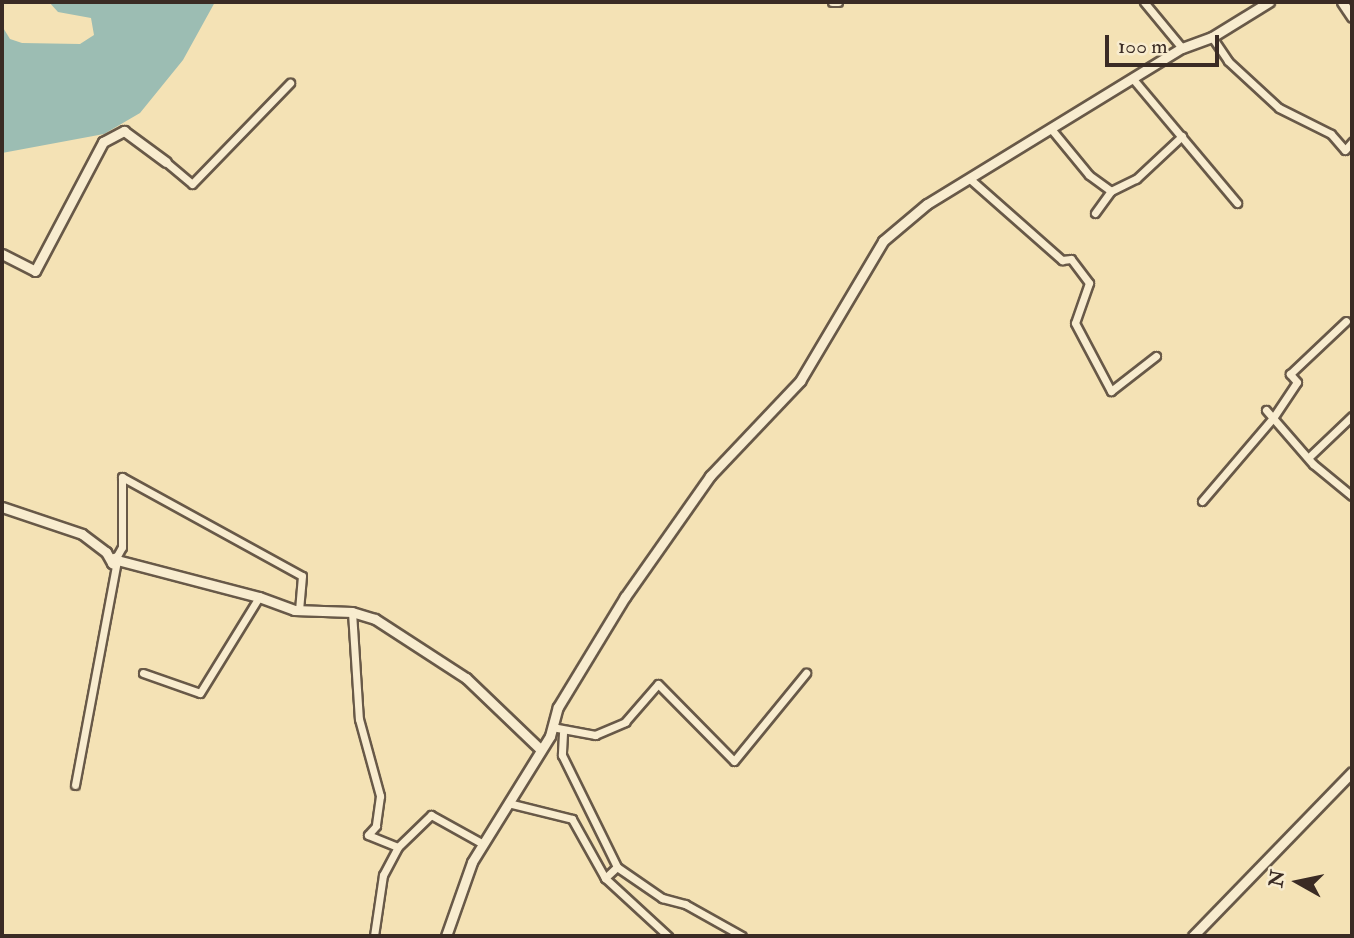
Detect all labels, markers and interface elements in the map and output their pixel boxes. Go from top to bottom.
scale bar [1109,21,1223,65]
text: 100 m [1118,33,1168,60]
north arrow [1263,847,1333,917]
text: N [1264,868,1290,889]

